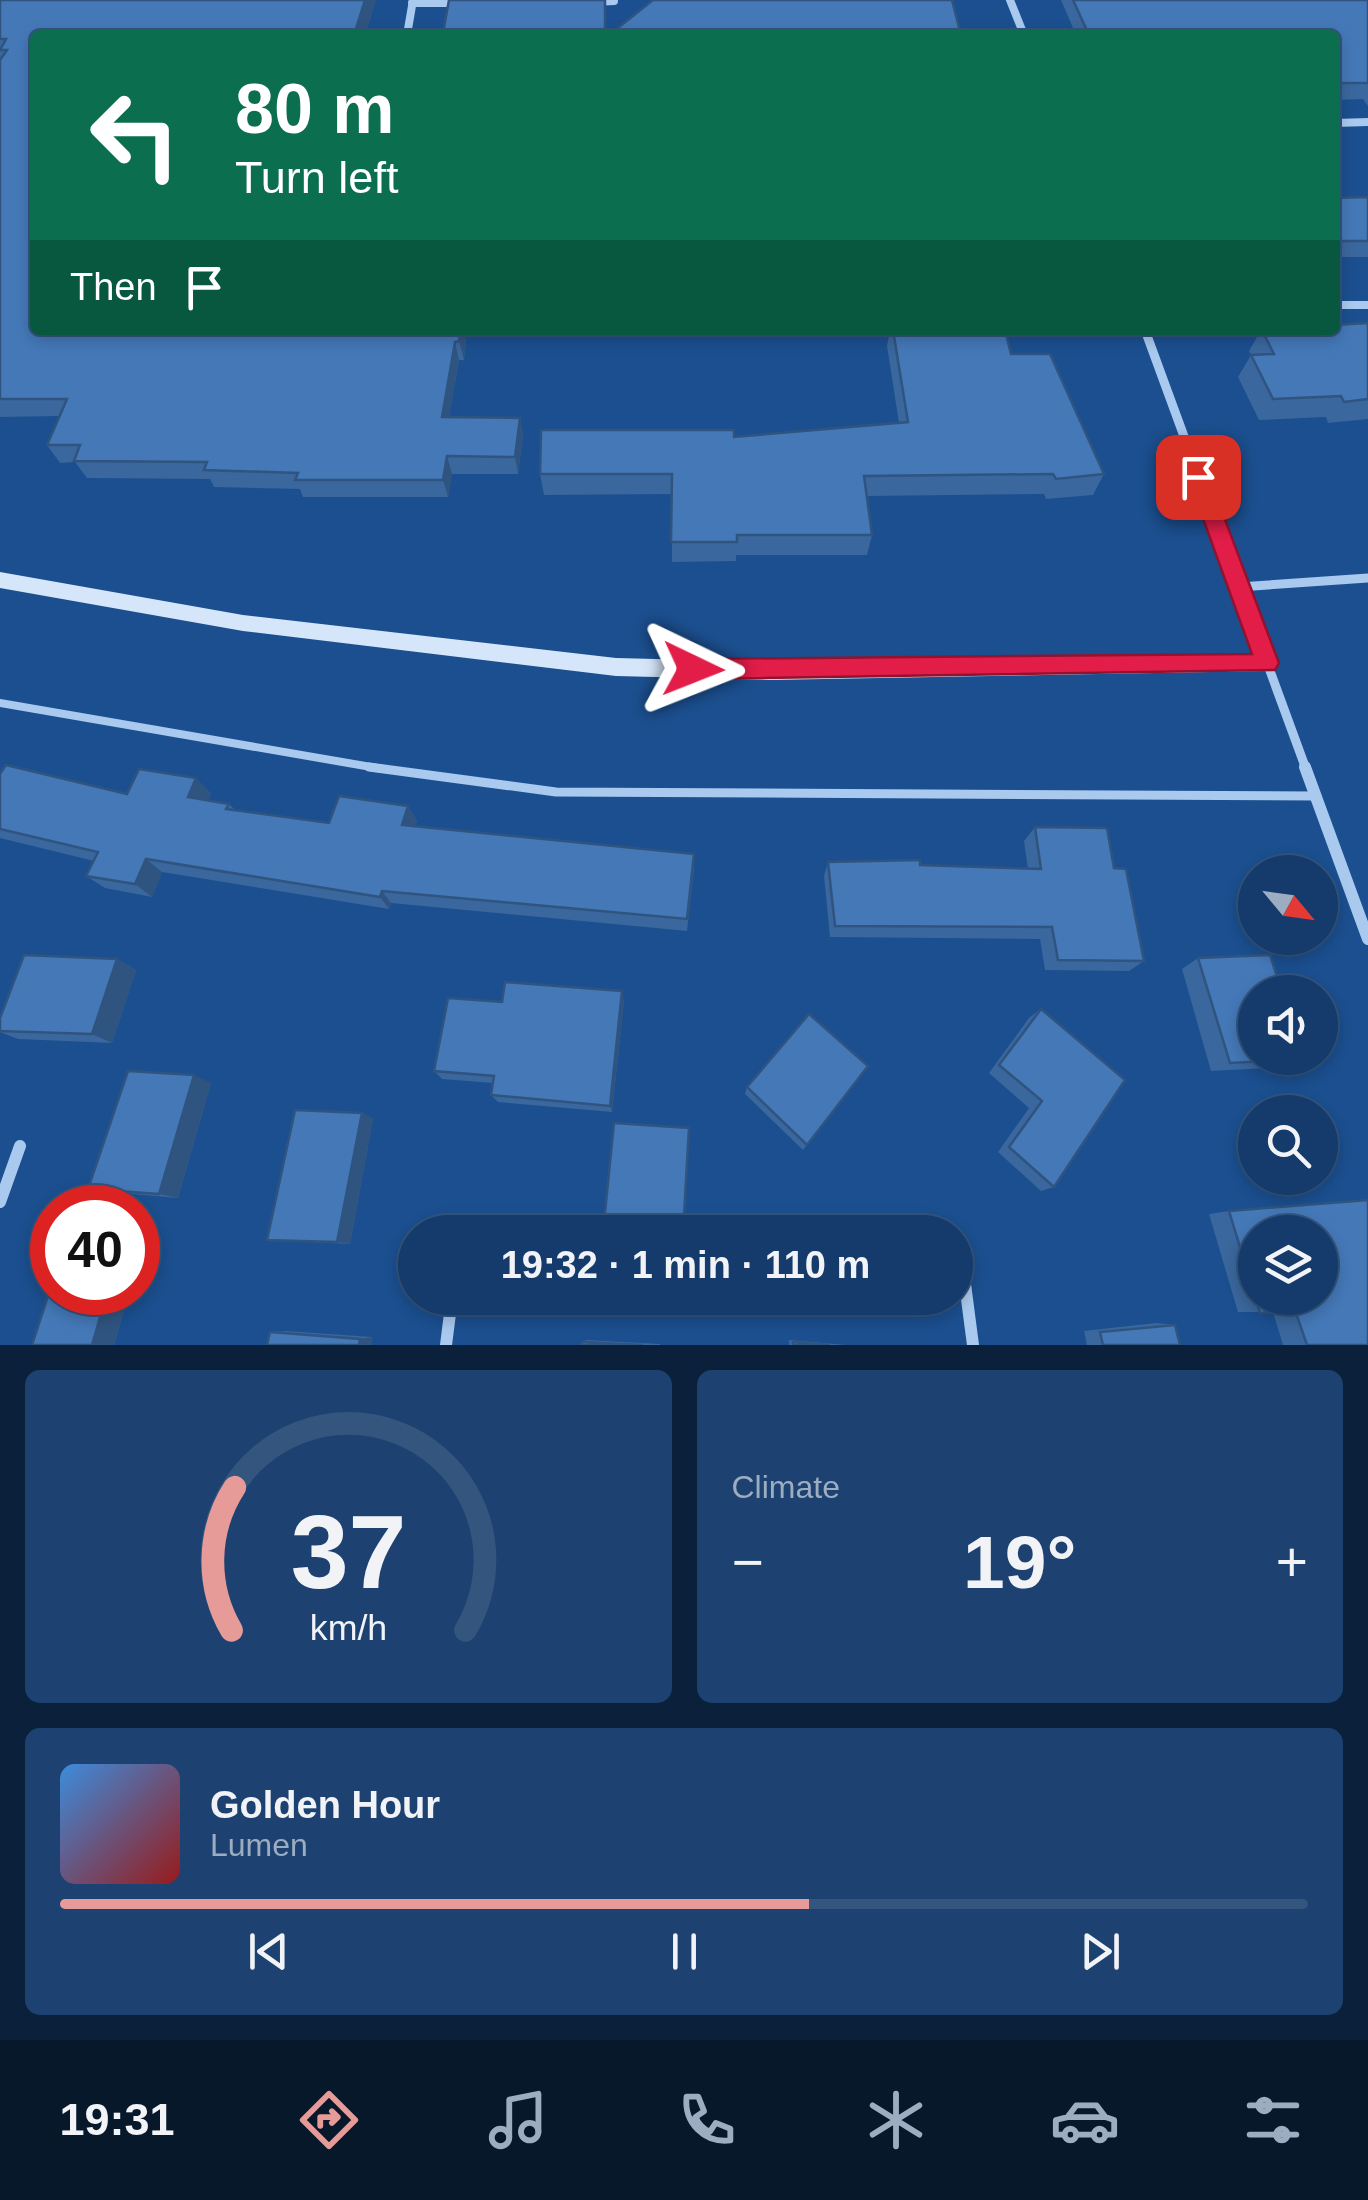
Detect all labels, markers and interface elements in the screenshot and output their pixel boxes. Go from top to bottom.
icon: left [70,70,200,200]
text: 80 m [235,70,395,148]
text: Turn left [235,152,398,203]
icon: arrive [177,260,232,315]
text: Then [70,266,157,308]
pin [1156,435,1241,520]
icon: arrive [1171,450,1226,505]
position arrow [641,617,745,721]
north arrow [1238,855,1338,955]
map controls [1238,855,1338,1315]
button: sound [1238,975,1338,1075]
button: search [1238,1095,1338,1195]
speed limit sign: 40 [30,1185,160,1315]
button: layers [1238,1215,1338,1315]
text: 19:32 · 1 min · 110 m [501,1244,870,1286]
text: Climate [732,1469,840,1505]
text: 37 [290,1494,406,1610]
text: 19° [963,1520,1076,1604]
text: − [732,1531,764,1593]
text: + [1276,1531,1308,1593]
text: km/h [310,1608,387,1648]
text: Golden Hour [210,1784,440,1826]
text: Lumen [210,1827,308,1863]
icon: previous [241,1924,296,1979]
icon: pause [657,1924,712,1979]
icon: next [1073,1924,1128,1979]
icon: directions [294,2085,364,2155]
icon: music [483,2085,553,2155]
icon: phone [672,2085,742,2155]
icon: climate [861,2085,931,2155]
icon: car [1050,2085,1120,2155]
icon: filters [1238,2085,1308,2155]
text: 19:31 [59,2094,175,2145]

